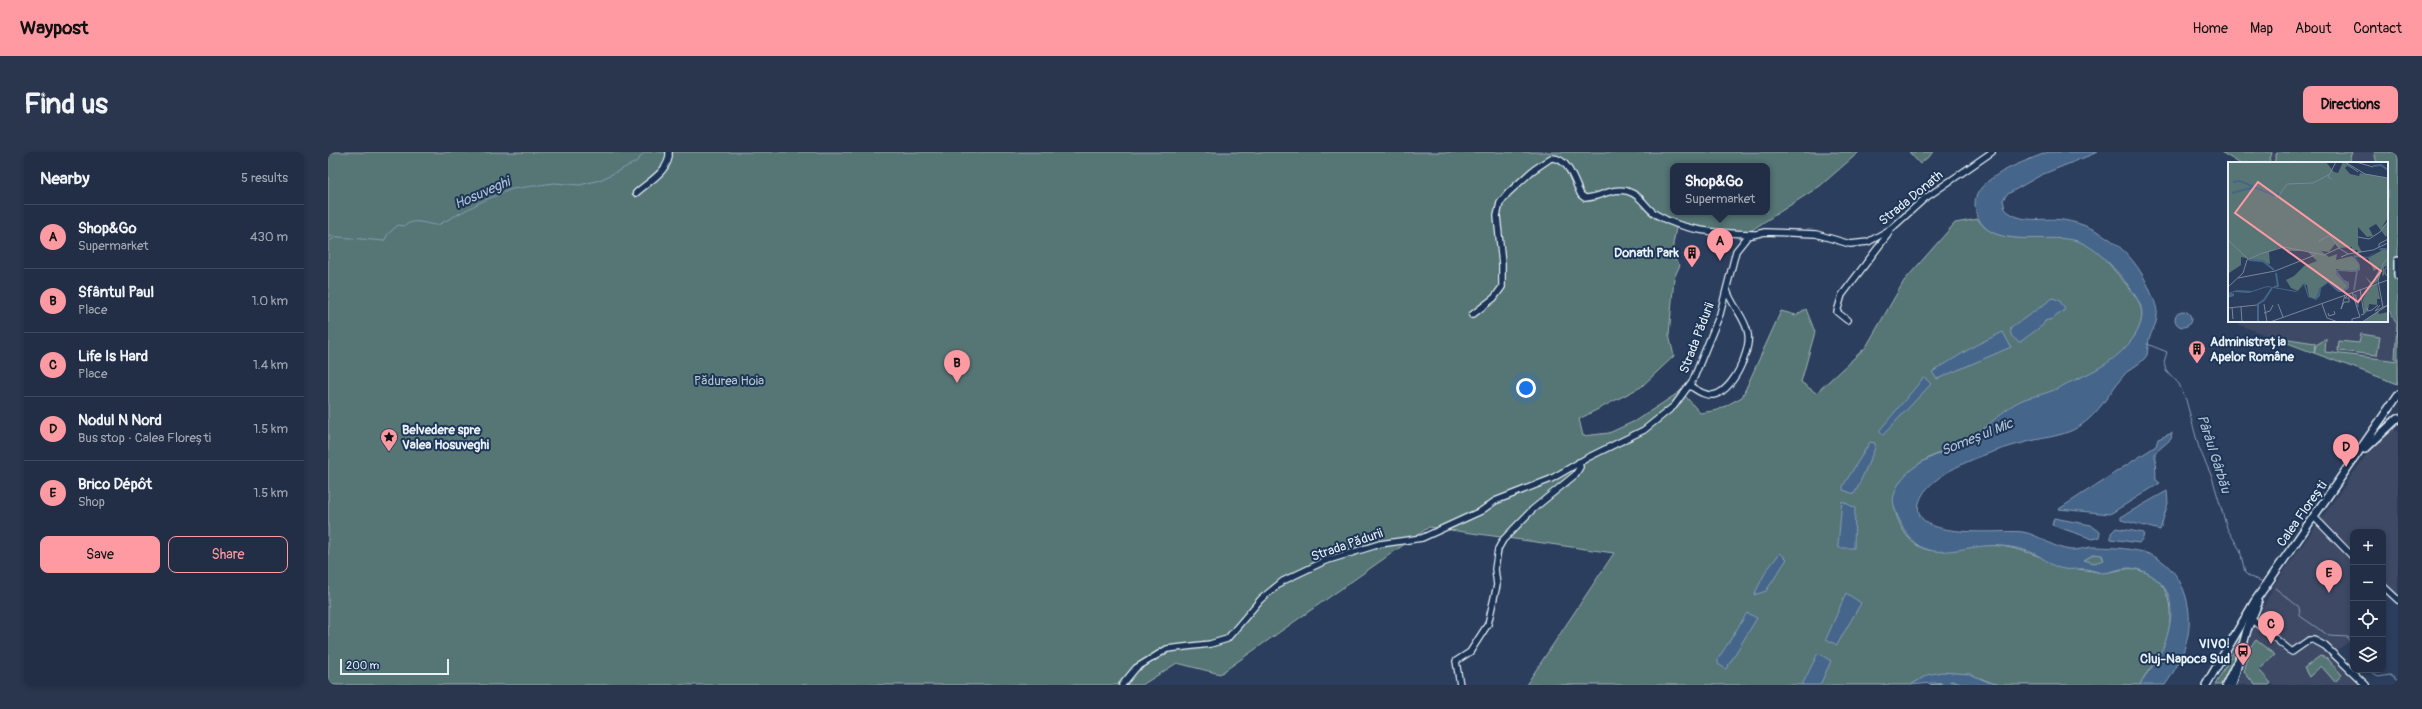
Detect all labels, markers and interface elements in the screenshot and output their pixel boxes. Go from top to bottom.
text: Waypost [20,16,89,40]
text: Home [2193,20,2228,37]
text: Map [2250,20,2273,37]
text: About [2295,20,2331,37]
text: Contact [2353,20,2402,37]
button: Directions [2303,86,2398,123]
text: Find us [24,87,108,122]
inset map [2228,162,2388,322]
popup [1670,163,1770,215]
street label: Strada Donath [1876,167,1946,229]
text: Nearby [40,168,89,189]
text: 5 results [241,170,288,186]
water label: Hosuveghi [452,172,515,213]
text: Shop&Go [1685,172,1743,191]
text: Supermarket [1685,191,1755,207]
text: Shop&Go [78,219,136,238]
pin: A [1707,228,1733,261]
text: A [49,229,57,245]
text: 430 m [250,229,288,245]
text: Supermarket [78,238,149,254]
building icon: Donath Park [1682,243,1702,268]
place label: Donath Park [1614,245,1680,261]
text: Sfântul Paul [78,283,154,302]
text: B [49,293,57,309]
text: 1.0 km [251,293,288,309]
street label: Strada Pădurii [1676,300,1718,376]
text: Place [78,302,107,318]
place label: Administrația Apelor Române [2210,334,2295,365]
building icon: Administrația Apelor Române [2187,339,2207,364]
text: Life Is Hard [78,347,148,366]
pin: B [944,350,970,383]
text: C [49,357,57,373]
text: 1.4 km [253,357,288,373]
text: Place [78,366,107,382]
park label: Pădurea Hoia [694,373,764,389]
your location [1516,378,1536,398]
text: Nodul N Nord [78,411,162,430]
water label: Pârâul Gârbău [2193,413,2235,496]
water label: Someșul Mic [1939,415,2016,459]
text: D [49,421,57,437]
text: 1.5 km [253,421,288,437]
place label: Belvedere spre Valea Hosuveghi [402,422,490,453]
place icon: Belvedere spre Valea Hosuveghi [379,427,399,452]
text: Bus stop · Calea Florești [78,430,211,446]
pin: D [2333,434,2359,467]
text: Brico Dépôt [78,475,152,494]
street label: Calea Florești [2274,478,2330,550]
text: E [50,485,56,501]
text: 1.5 km [253,485,288,501]
text: Shop [78,494,105,510]
street label: Strada Pădurii [1309,525,1385,565]
map controls [2350,529,2386,673]
button: + [2350,529,2386,565]
button: Save [40,536,160,573]
button: Share [168,536,288,573]
pin: E [2316,560,2342,593]
button: − [2350,565,2386,601]
button: locate [2350,601,2386,637]
pin: C [2258,611,2284,644]
place label: VIVO! Cluj-Napoca Sud [2140,636,2230,667]
button: layers [2350,637,2386,673]
bus stop icon: VIVO! Cluj-Napoca Sud [2233,641,2253,666]
scale bar [340,657,449,676]
text: 200 m [346,659,379,672]

